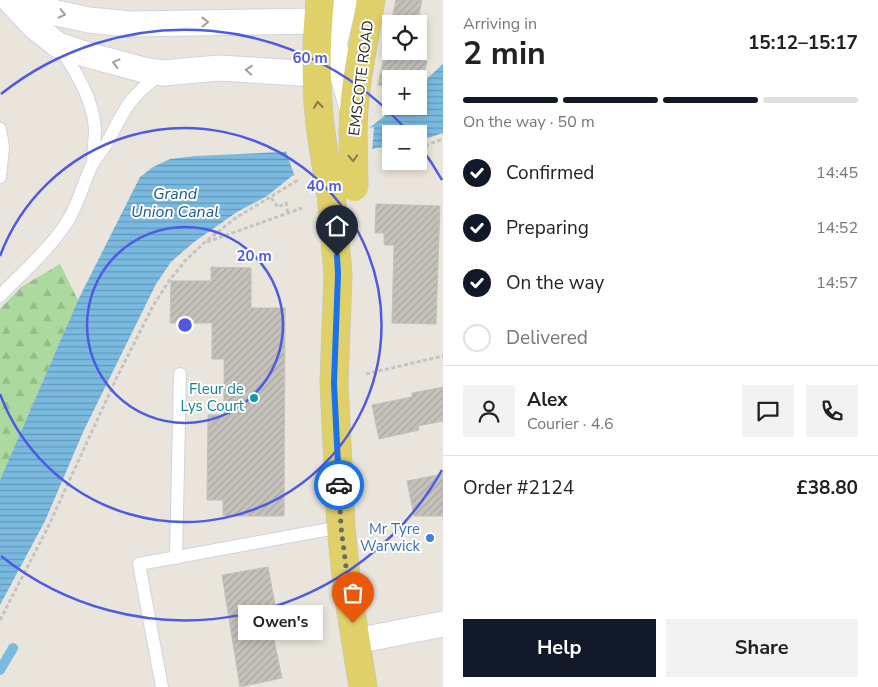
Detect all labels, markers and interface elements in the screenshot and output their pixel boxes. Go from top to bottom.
one-way arrow [58,8,67,19]
text: Arriving in [463,13,537,35]
map controls [382,15,427,170]
button: locate [382,15,427,60]
one-way arrow [201,17,209,28]
street label: EMSCOTE ROAD [344,19,378,137]
text: 15:12–15:17 [748,30,858,56]
text: 2 min [463,32,546,75]
text: 60 m [292,48,328,68]
one-way arrow [111,58,120,69]
one-way arrow [245,65,253,76]
button: + [382,70,427,115]
one-way arrow [313,100,324,108]
text: On the way · 50 m [463,111,595,133]
button: − [382,125,427,170]
one-way arrow [348,154,359,162]
icon: check [463,159,491,187]
text: Confirmed [506,160,594,186]
text: 14:45 [816,162,858,184]
text: 40 m [306,176,342,196]
water label: Grand Union Canal [131,183,219,223]
pin [316,205,358,256]
icon: home [323,212,351,240]
icon: check [463,214,491,242]
text: Preparing [506,215,589,241]
text: 14:52 [816,217,858,239]
text: 20 m [236,246,272,266]
icon: check [463,269,491,297]
text: On the way [506,270,604,296]
text: 14:57 [816,272,858,294]
centre of rings [176,316,194,334]
text: Delivered [506,325,588,351]
place label: Fleur de Lys Court [181,379,245,416]
button: person [463,385,515,437]
button: chat [742,385,794,437]
button: phone [806,385,858,437]
text: Alex [527,387,568,413]
marker: Fleur de Lys Court [248,392,260,404]
text: Courier · 4.6 [527,413,613,435]
courier [314,460,364,510]
icon: car [325,471,353,499]
text: Order #2124 [463,475,574,501]
text: £38.80 [796,475,858,501]
place label: Mr Tyre Warwick [360,519,420,556]
marker: Mr Tyre Warwick [424,532,436,544]
pin [332,572,374,623]
icon: bag [339,579,367,607]
callout: Owen's [238,606,323,640]
text: Owen's [253,611,308,633]
button: Help [463,619,656,677]
button: Share [666,619,858,677]

